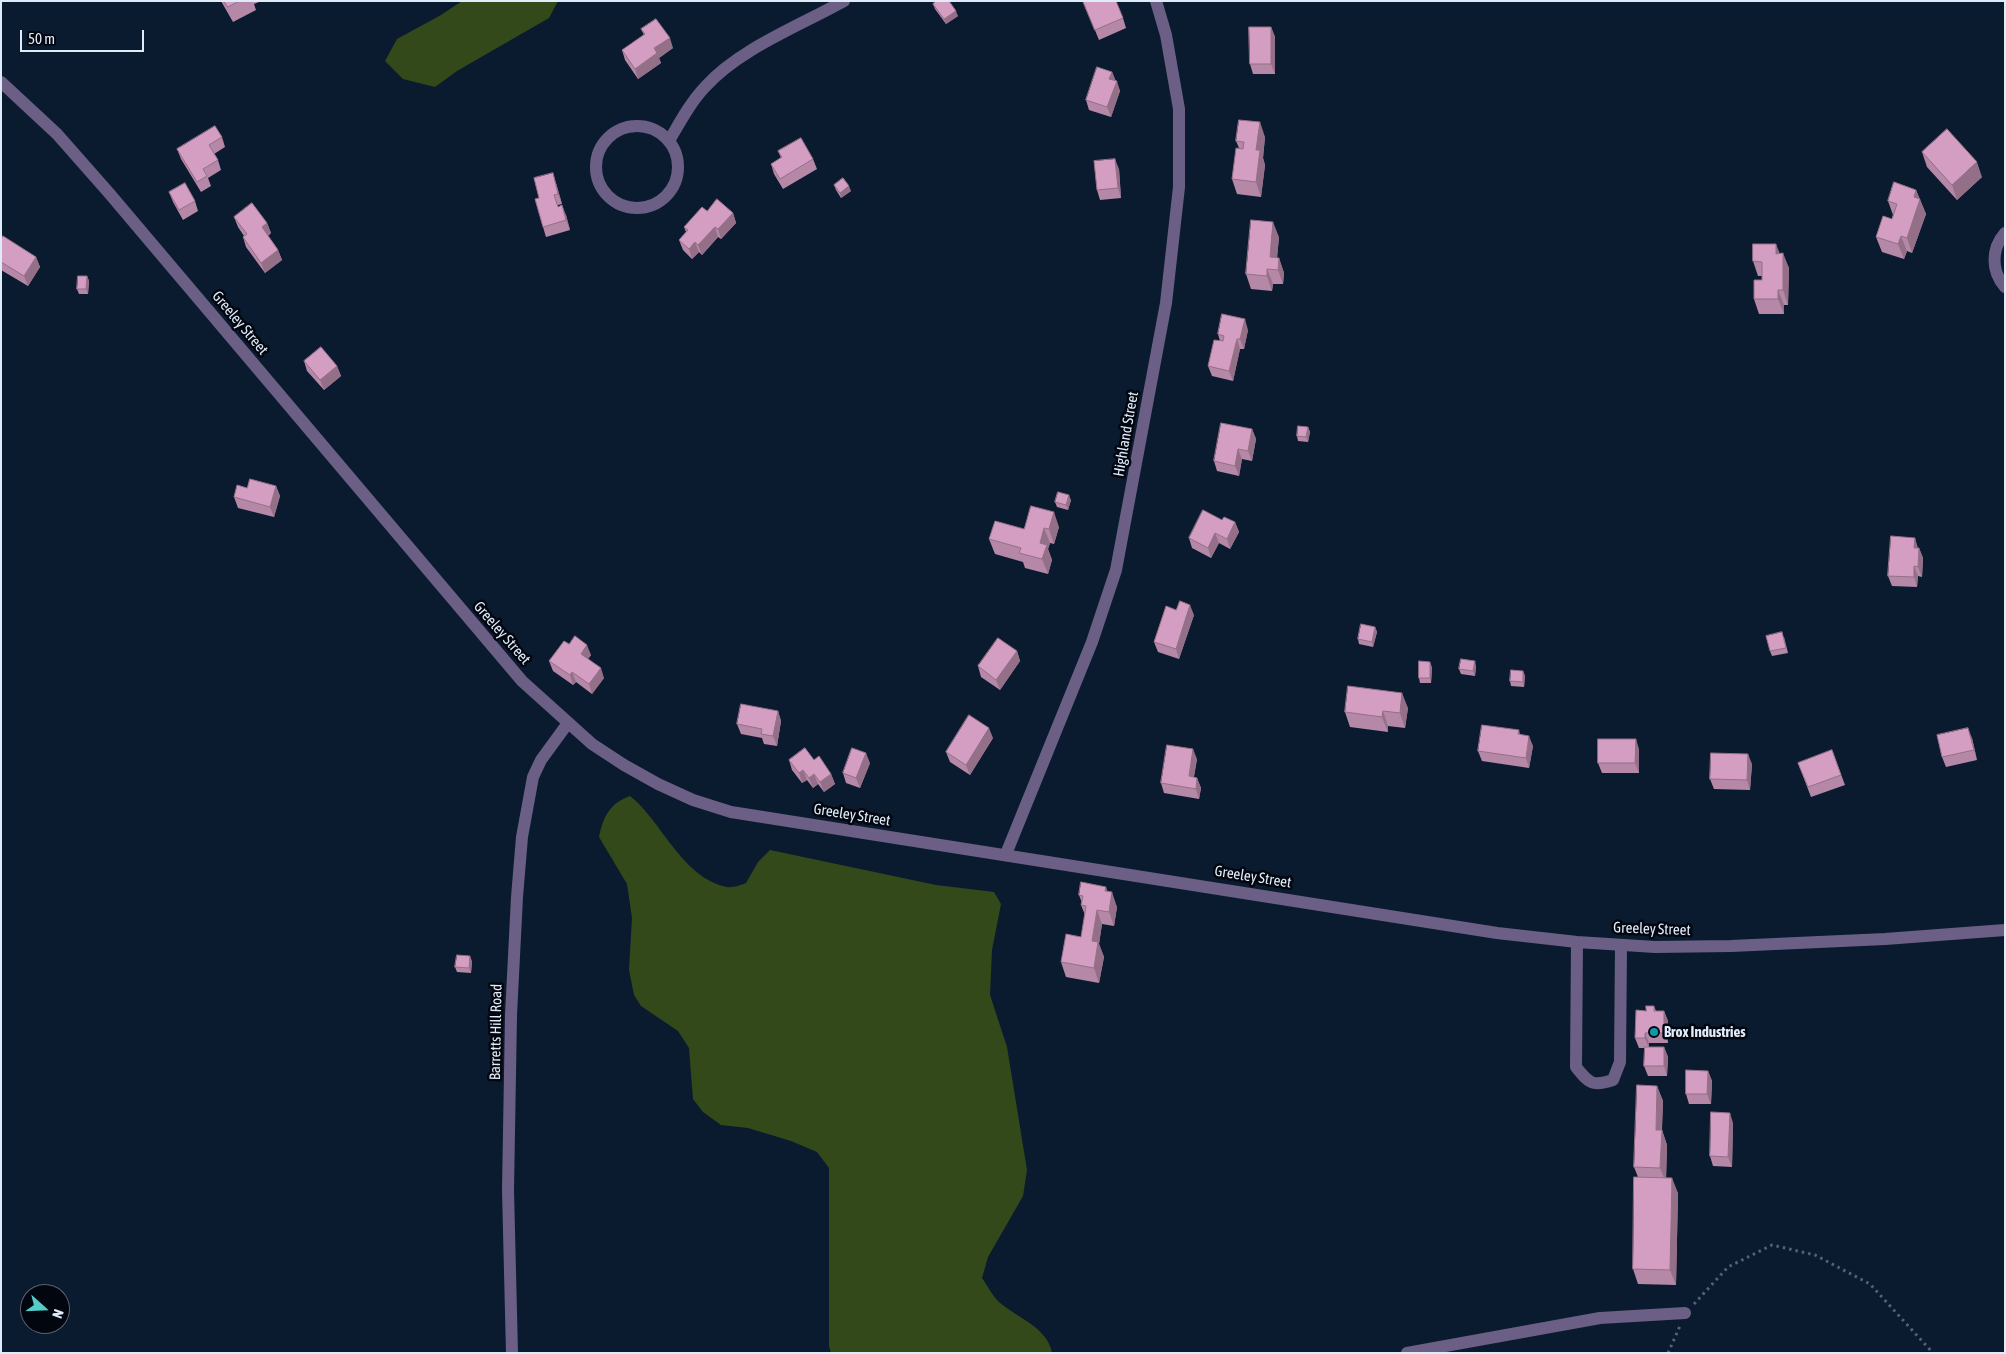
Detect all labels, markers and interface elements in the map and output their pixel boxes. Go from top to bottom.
scale bar [22,20,146,52]
text: 50 m [28,30,55,47]
street label: Greeley Street [208,288,272,358]
street label: Highland Street [1110,390,1142,478]
street label: Greeley Street [470,598,534,668]
street label: Greeley Street [812,800,892,830]
street label: Greeley Street [1213,862,1293,892]
street label: Greeley Street [1613,919,1691,939]
street label: Barretts Hill Road [486,984,506,1080]
place label: Brox Industries [1664,1023,1746,1041]
marker: Brox Industries [1648,1026,1660,1038]
north arrow [20,1284,70,1334]
text: N [49,1307,67,1320]

